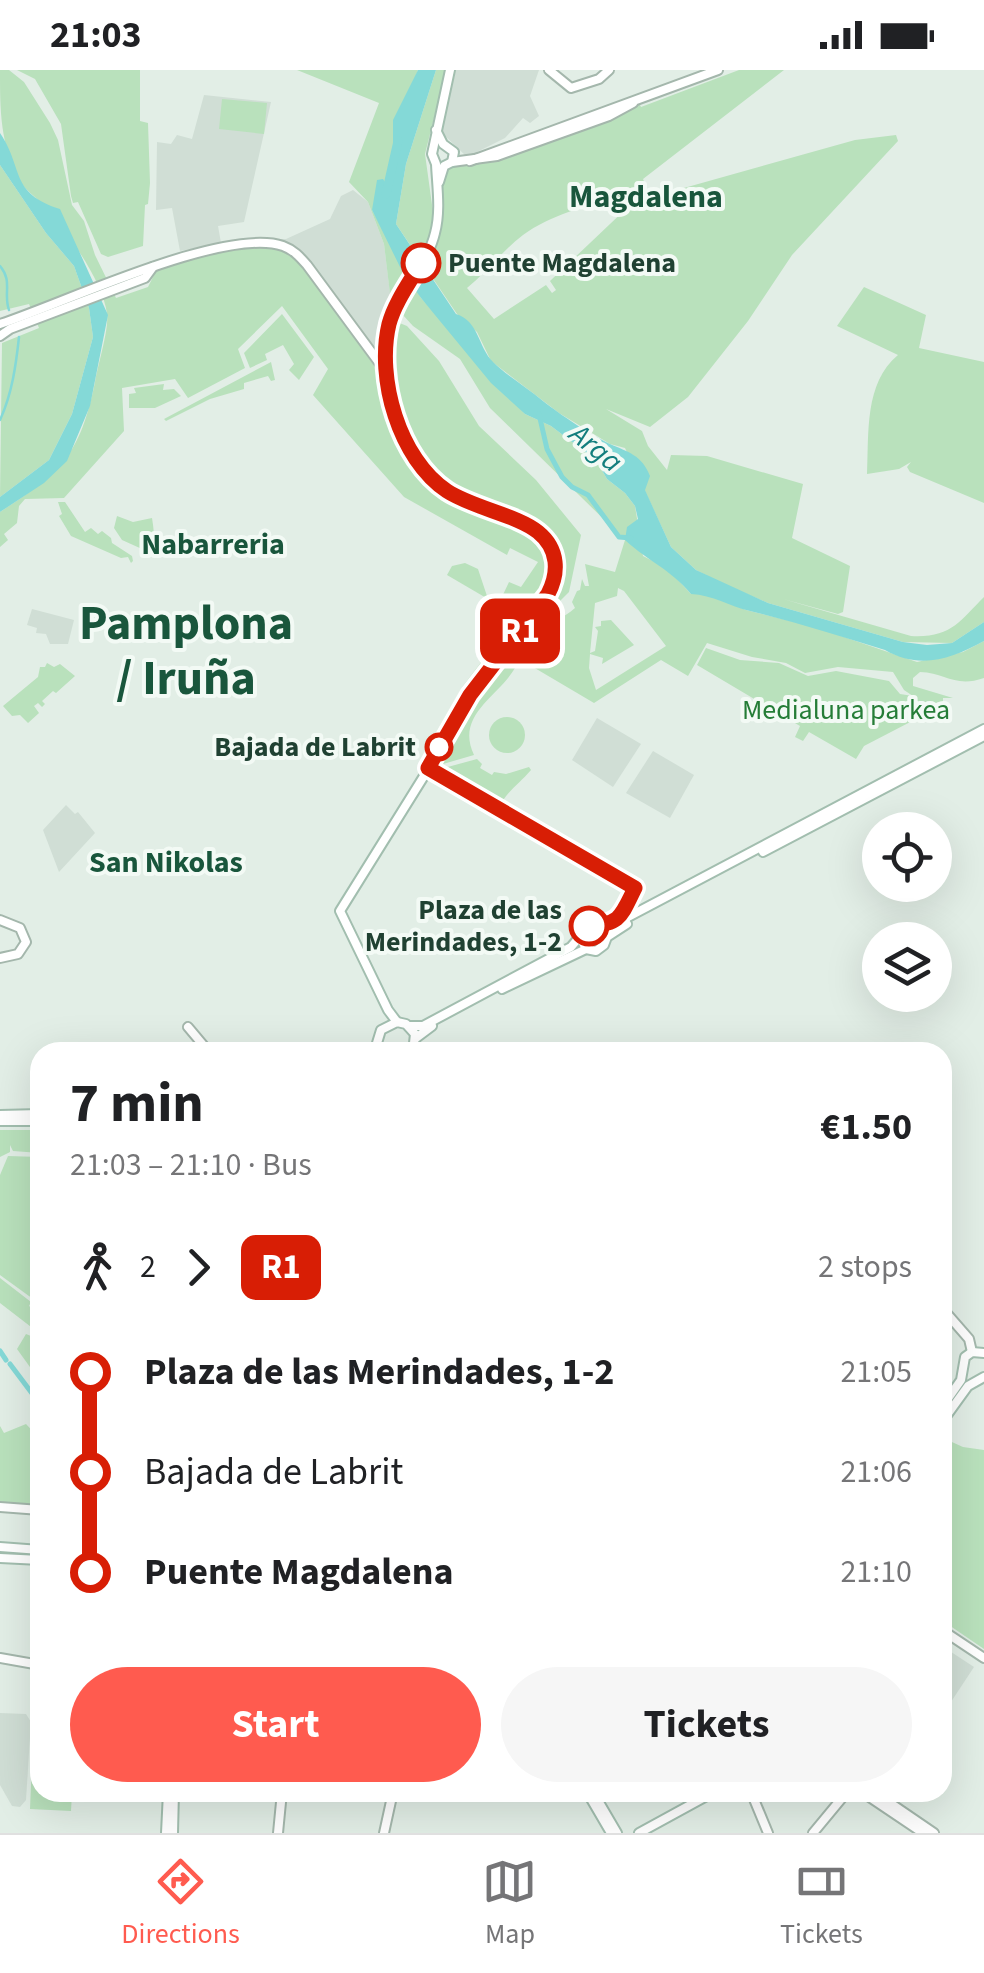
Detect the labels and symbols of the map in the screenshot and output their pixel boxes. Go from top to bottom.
district label: Magdalena [569,174,723,220]
place label: Puente Magdalena [448,243,676,283]
marker: Puente Magdalena [402,244,440,282]
water label: Arga [559,412,632,483]
district label: Nabarreria [141,523,285,566]
district label: Pamplona / Iruña [79,590,293,713]
line badge: R1 [475,598,565,664]
park label: Medialuna parkea [742,690,950,730]
place label: Bajada de Labrit [214,727,416,767]
marker: Bajada de Labrit [426,734,452,760]
district label: San Nikolas [89,841,243,884]
place label: Plaza de las Merindades, 1-2 [365,890,562,962]
marker: Plaza de las Merindades, 1-2 [570,907,608,945]

